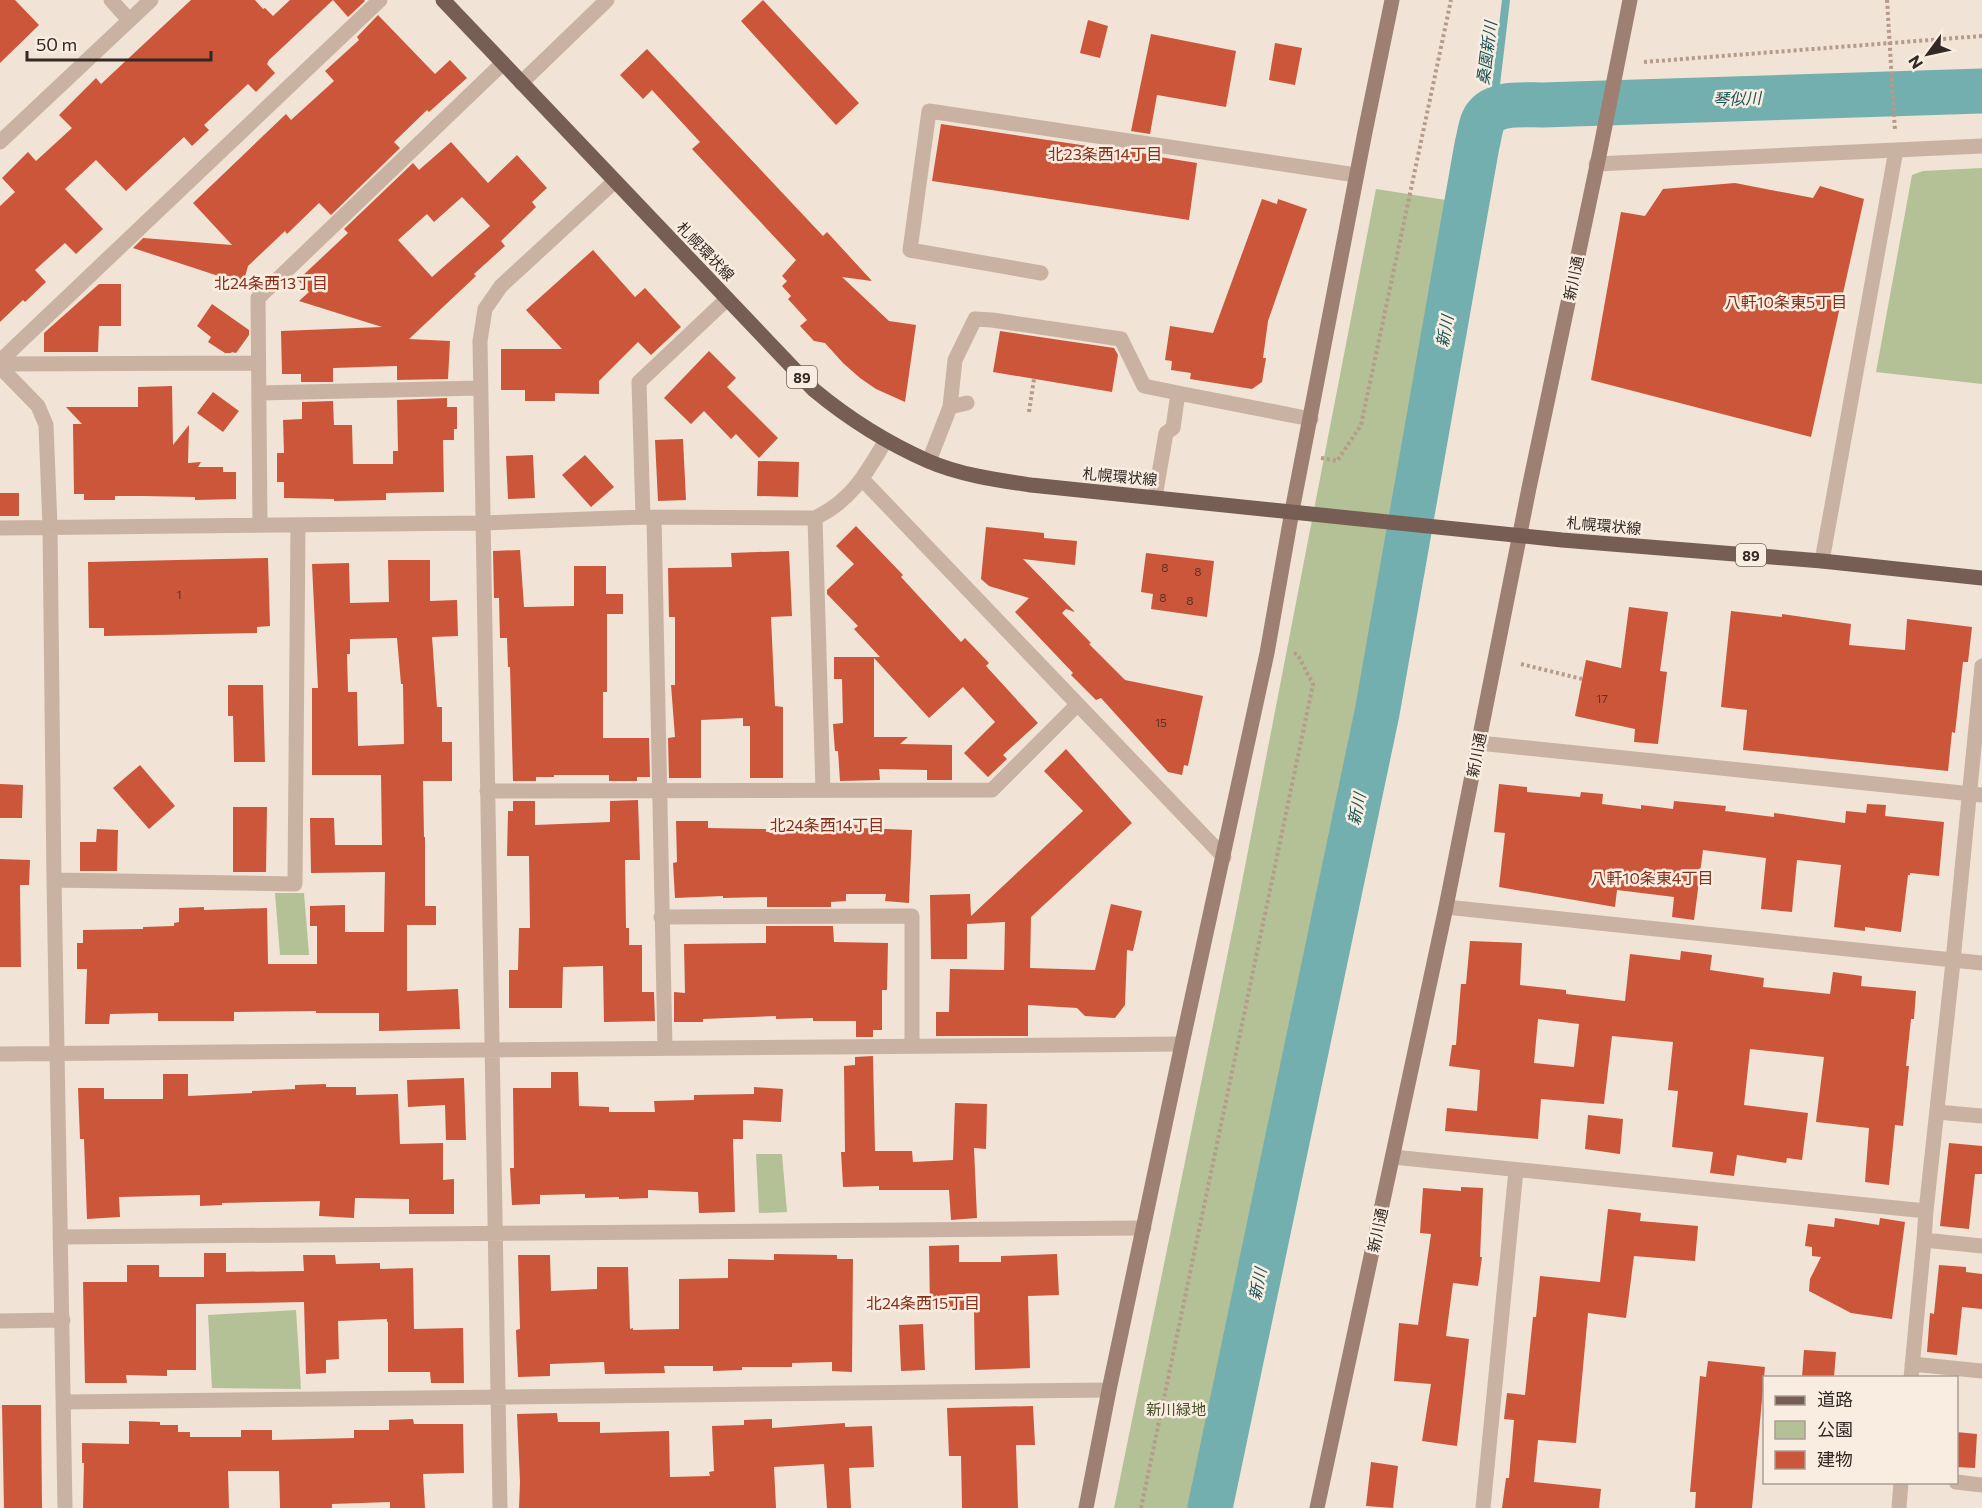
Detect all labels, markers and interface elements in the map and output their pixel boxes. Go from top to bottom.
water label: 桑園新川 [1473,18,1500,86]
scale bar [27,24,212,62]
north arrow [1898,24,1958,84]
text: 50 m [36,33,77,55]
text: N [1904,52,1926,73]
water label: 琴似川 [1713,88,1763,108]
district label: 北23条西14丁目 [1048,144,1162,163]
street label: 札幌環状線 [673,218,739,284]
street label: 新川通 [1560,254,1586,302]
district label: 北24条西13丁目 [214,273,328,292]
district label: 八軒10条東5丁目 [1725,292,1847,311]
water label: 新川 [1432,312,1456,348]
road number: 89 [787,366,817,388]
street label: 札幌環状線 [1082,464,1158,488]
street label: 札幌環状線 [1566,513,1642,537]
road number: 89 [1736,544,1766,566]
house number: 8 [1161,560,1169,574]
house number: 8 [1194,564,1202,578]
house number: 1 [176,587,182,601]
house number: 8 [1159,590,1167,604]
house number: 8 [1186,593,1194,607]
house number: 17 [1596,691,1608,705]
house number: 15 [1155,715,1167,729]
street label: 新川通 [1463,731,1489,779]
water label: 新川 [1343,789,1369,827]
district label: 北24条西14丁目 [770,815,884,834]
district label: 八軒10条東4丁目 [1591,868,1713,887]
street label: 新川通 [1364,1206,1390,1254]
water label: 新川 [1244,1264,1270,1302]
district label: 北24条西15丁目 [866,1293,980,1312]
legend [1763,1376,1958,1484]
text: 道路 [1817,1388,1853,1410]
park label: 新川緑地 [1146,1400,1206,1418]
text: 公園 [1817,1418,1853,1440]
text: 建物 [1817,1448,1853,1470]

